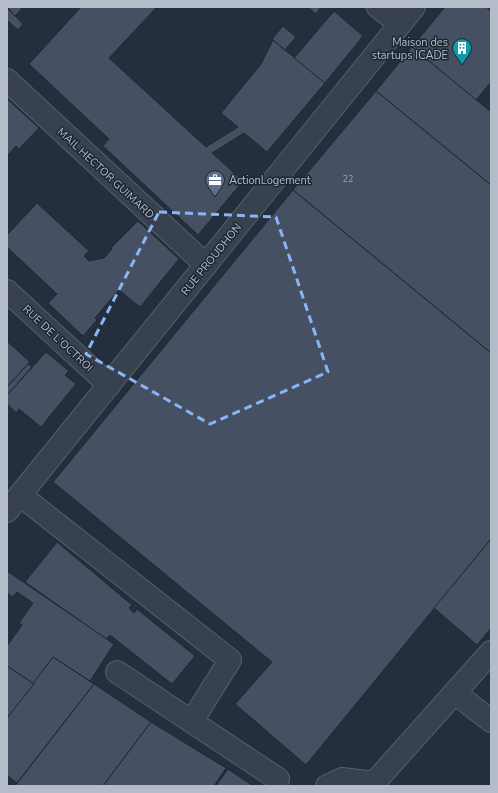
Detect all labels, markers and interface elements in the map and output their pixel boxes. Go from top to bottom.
place label: Maison des startups ICADE [372,35,448,63]
building icon: Maison des startups ICADE [451,37,473,65]
street label: MAIL HECTOR GUIMARD [54,124,157,222]
office icon: ActionLogement [204,169,226,197]
place label: ActionLogement [229,173,311,188]
house number: 22 [343,173,353,185]
street label: RUE PROUDHON [178,220,245,298]
street label: RUE DE L'OCTROI [19,302,96,375]

